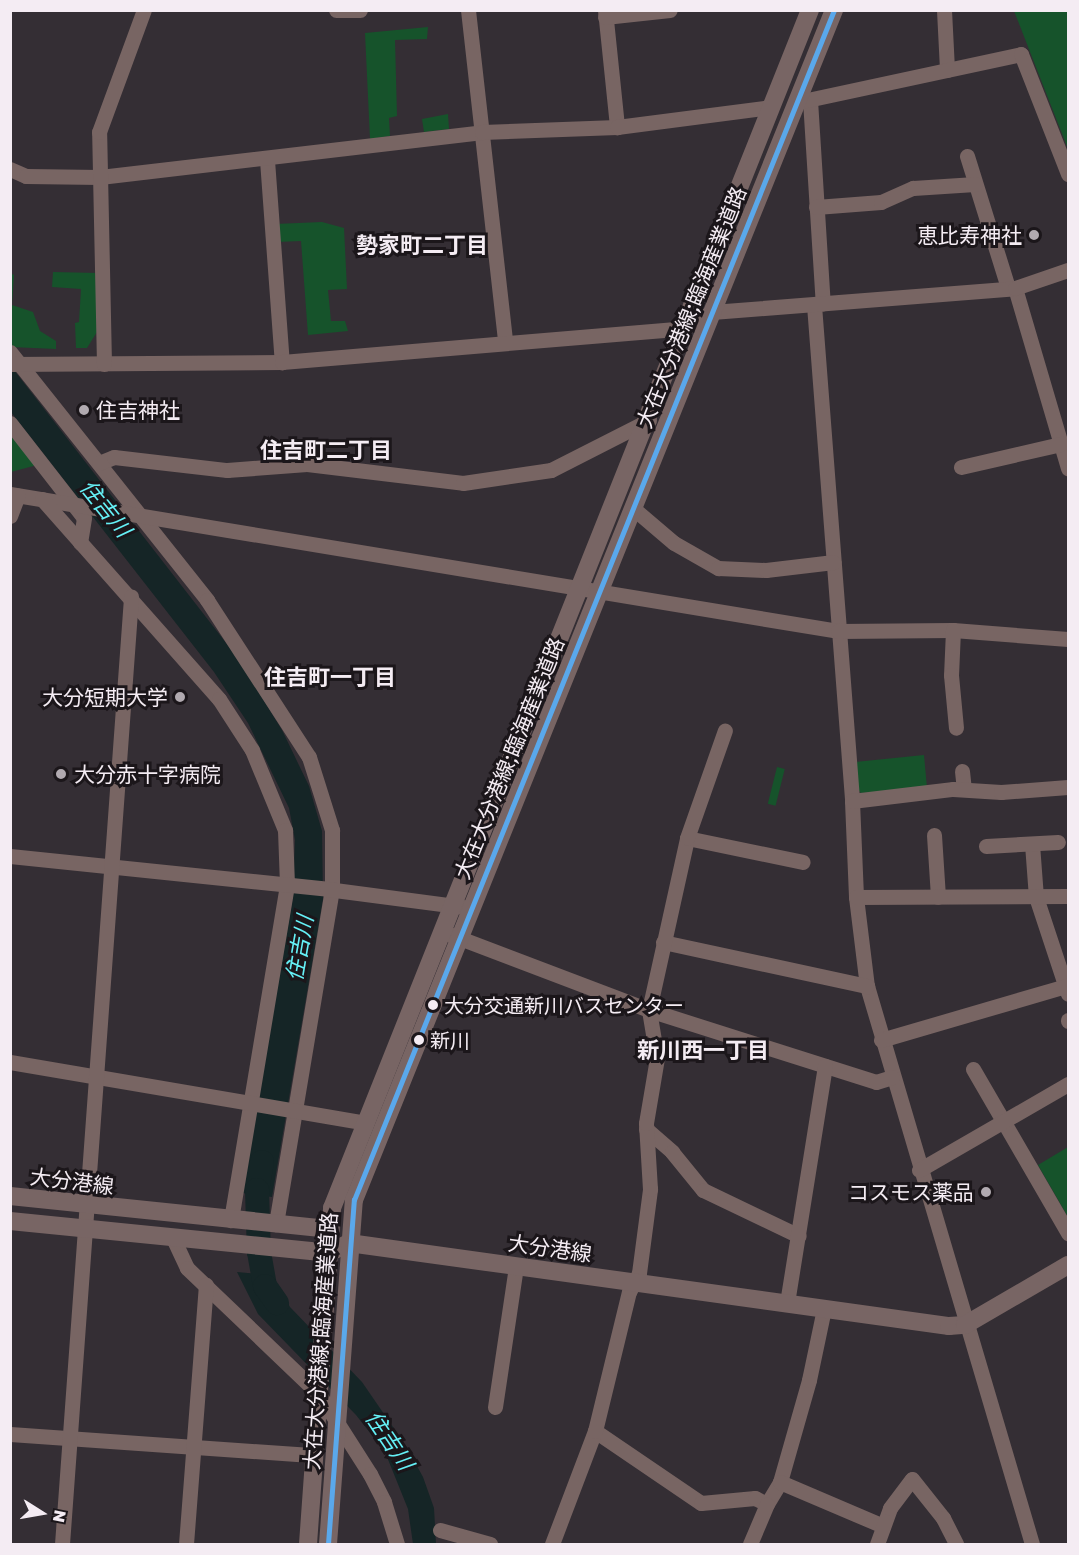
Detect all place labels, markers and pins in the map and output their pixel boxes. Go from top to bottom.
place label: 恵比寿神社 [917,222,1022,248]
marker: 恵比寿神社 [1027,228,1041,242]
place label: 住吉神社 [96,397,180,423]
marker: 住吉神社 [77,403,91,417]
place label: 大分短期大学 [42,684,168,710]
marker: 大分短期大学 [173,690,187,704]
place label: 大分赤十字病院 [74,761,221,787]
marker: 大分赤十字病院 [52,765,70,783]
place label: 大分交通新川バスセンター [444,993,684,1017]
marker: 大分交通新川バスセンター [427,999,439,1011]
place label: 新川 [430,1028,470,1052]
marker: 新川 [413,1034,425,1046]
place label: コスモス薬品 [848,1179,974,1205]
marker: コスモス薬品 [979,1185,993,1199]

